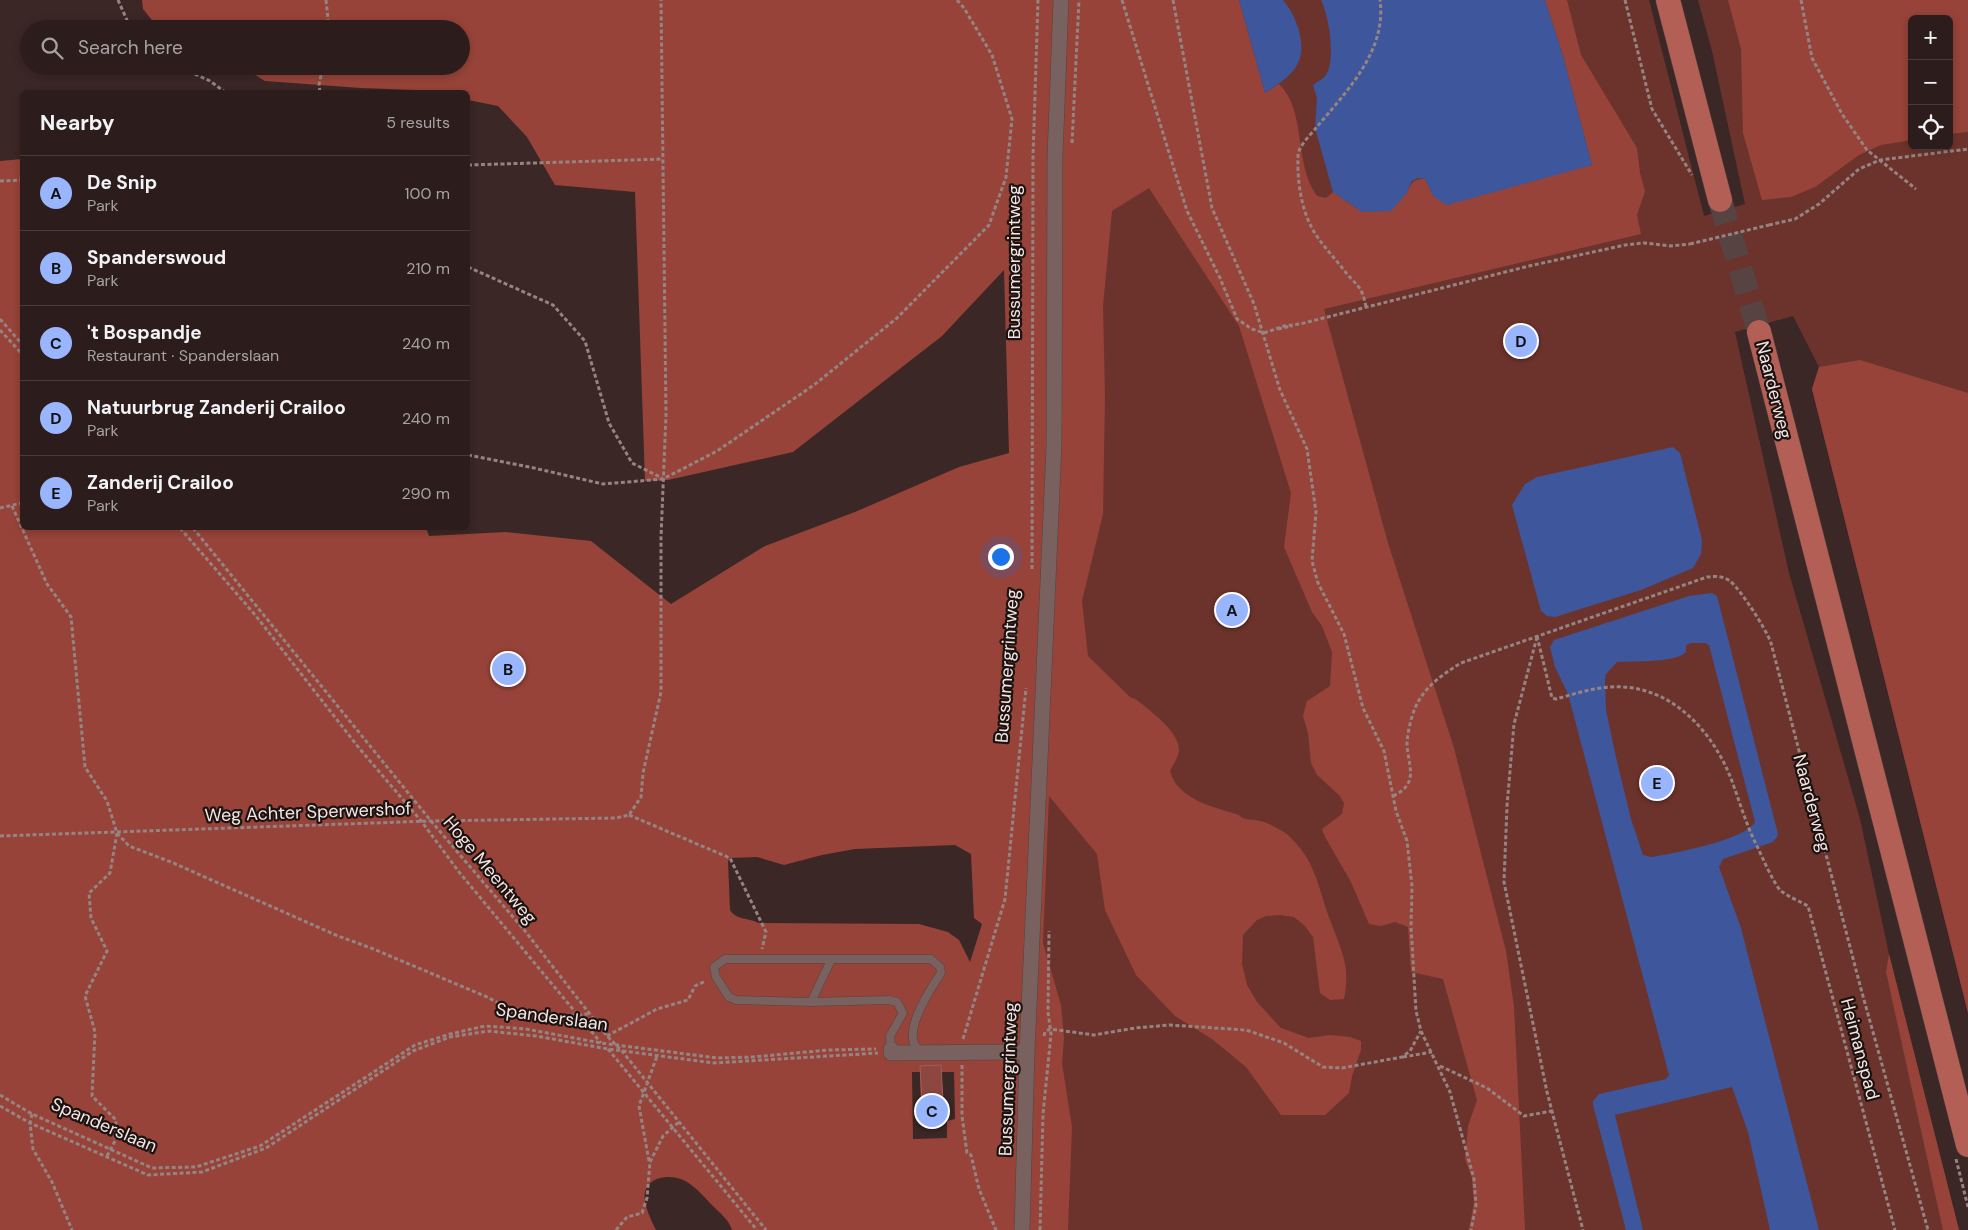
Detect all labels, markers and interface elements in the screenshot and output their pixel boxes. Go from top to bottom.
map controls [1908,15,1953,150]
button: + [1908,15,1953,60]
search box [20,20,470,75]
icon: search [38,34,66,62]
text: Search here [78,35,183,60]
button: − [1908,60,1953,105]
button: locate [1908,105,1953,150]
text: Nearby [40,109,114,137]
text: 5 results [386,112,450,133]
text: De Snip [87,170,157,195]
text: A [50,183,62,204]
text: 100 m [405,183,450,204]
street label: Bussumergrintweg [1002,185,1026,339]
text: Park [87,195,119,216]
text: Spanderswoud [87,245,226,270]
text: B [51,258,61,279]
text: 210 m [406,258,450,279]
text: Park [87,270,119,291]
text: 't Bospandje [87,320,202,345]
pin: D [1505,322,1537,360]
text: C [50,333,62,354]
text: 240 m [402,333,450,354]
street label: Naarderweg [1750,339,1798,441]
text: Restaurant · Spanderslaan [87,345,279,366]
text: Natuurbrug Zanderij Crailoo [87,395,346,420]
text: D [50,408,62,429]
text: 240 m [402,408,450,429]
text: Park [87,420,119,441]
text: Zanderij Crailoo [87,470,234,495]
text: E [51,483,61,504]
text: 290 m [401,483,450,504]
text: Park [87,495,119,516]
your location [988,544,1014,570]
street label: Bussumergrintweg [990,588,1024,744]
pin: A [1216,591,1248,629]
pin: B [492,650,524,688]
street label: Naarderweg [1787,752,1837,854]
pin: E [1641,764,1673,802]
street label: Weg Achter Sperwershof [204,796,412,828]
street label: Hoge Meentweg [438,811,542,929]
street label: Heimanspad [1835,995,1885,1103]
street label: Spanderslaan [494,997,610,1037]
street label: Bussumergrintweg [993,1001,1023,1157]
street label: Spanderslaan [47,1092,161,1158]
pin: C [916,1092,948,1130]

